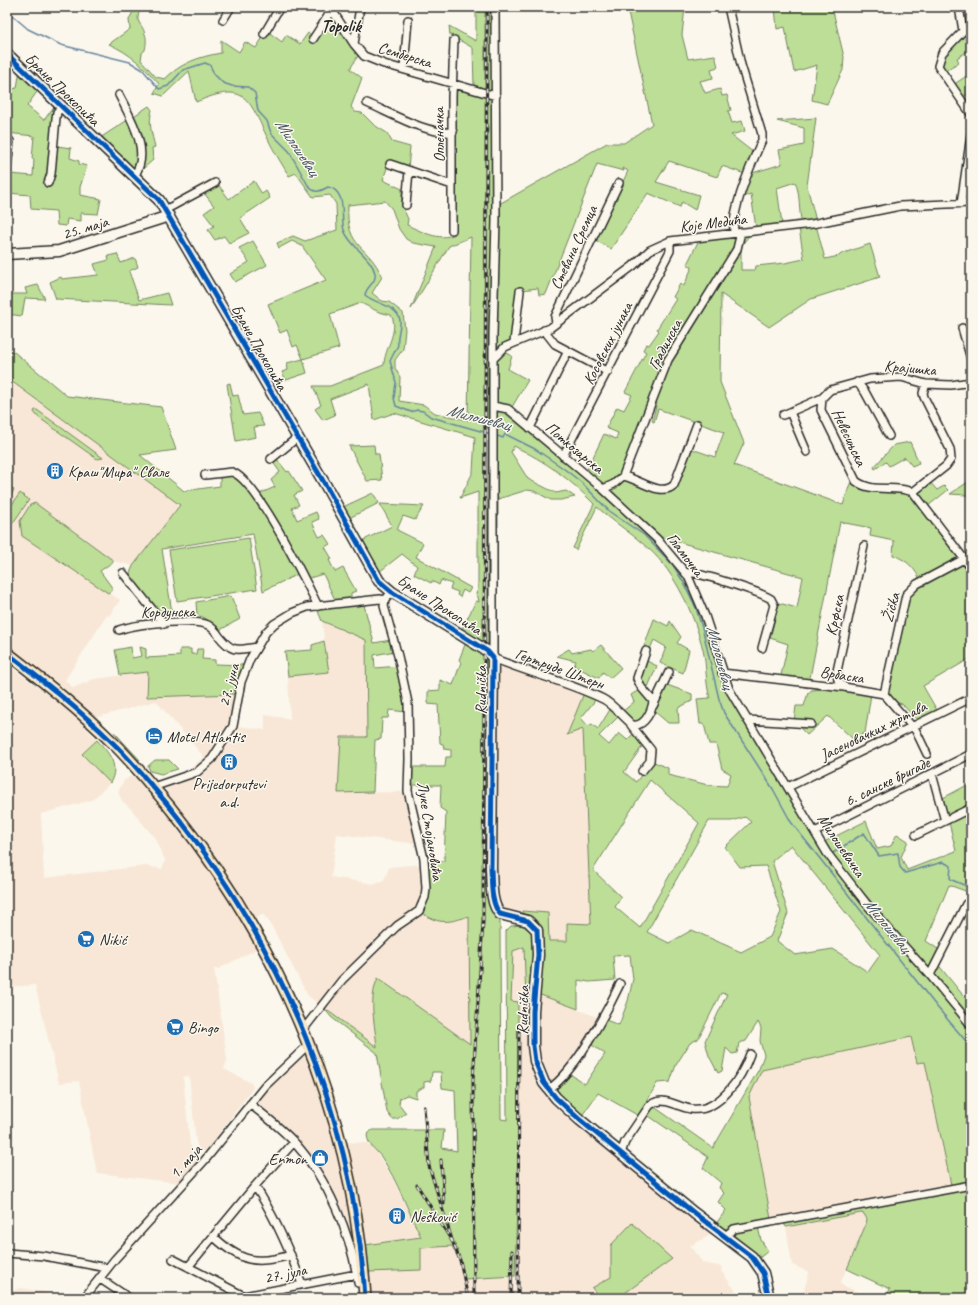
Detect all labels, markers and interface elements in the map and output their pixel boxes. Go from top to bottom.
district label: Topolik [321,15,363,37]
street label: Семберска [376,37,435,73]
street label: Бране Прокопића [21,49,105,131]
street label: Опленачка [428,106,449,163]
water label: Милошевац [271,114,326,182]
street label: Стевана Сремца [546,201,603,293]
street label: Које Медића [679,209,749,237]
street label: 25. маја [60,211,112,244]
street label: Косовских јунака [579,298,638,388]
street label: Бране Прокопића [226,301,292,395]
street label: Градинска [643,315,687,373]
street label: Крајишка [883,356,938,380]
water label: Милошевац [445,399,515,436]
street label: Невесињска [827,405,872,470]
street label: Поткозарска [541,417,609,479]
building icon: Краш"Мира" Свале [45,461,65,481]
place label: Краш"Мира" Свале [68,462,170,482]
street label: Гламочка [662,529,709,582]
street label: Бране Прокопића [393,570,486,640]
street label: Žička [877,589,905,624]
street label: Крфска [821,592,849,637]
street label: Кордунска [141,602,197,622]
water label: Милошевац [702,623,740,693]
street label: Гертруде Штерн [513,644,608,695]
street label: 27. јуна [214,660,245,709]
street label: Врбаска [819,662,867,689]
street label: Rudnička [471,664,491,715]
street label: Јасеновачких жртава [816,696,931,766]
hotel icon: Motel Atlantis [144,726,164,746]
place label: Motel Atlantis [167,727,246,747]
building icon: Prijedorputevi a.d. [219,752,239,772]
street label: 6. санске бригаде [842,752,935,811]
place label: Prijedorputevi a.d. [192,774,268,812]
street label: Луке Стојановића [412,780,448,883]
street label: Милошевачка [813,810,870,882]
water label: Милошевац [859,893,917,959]
supermarket icon: Nikić [76,929,96,949]
place label: Nikić [99,930,129,950]
street label: Rudnička [512,984,534,1035]
supermarket icon: Bingo [165,1017,185,1037]
place label: Bingo [188,1018,220,1038]
street label: 1. маја [165,1139,207,1183]
shop icon: Enmon [310,1148,330,1168]
place label: Enmon [269,1149,308,1169]
building icon: Nešković [387,1206,407,1226]
place label: Nešković [410,1207,458,1227]
street label: 27. јула [262,1259,309,1288]

